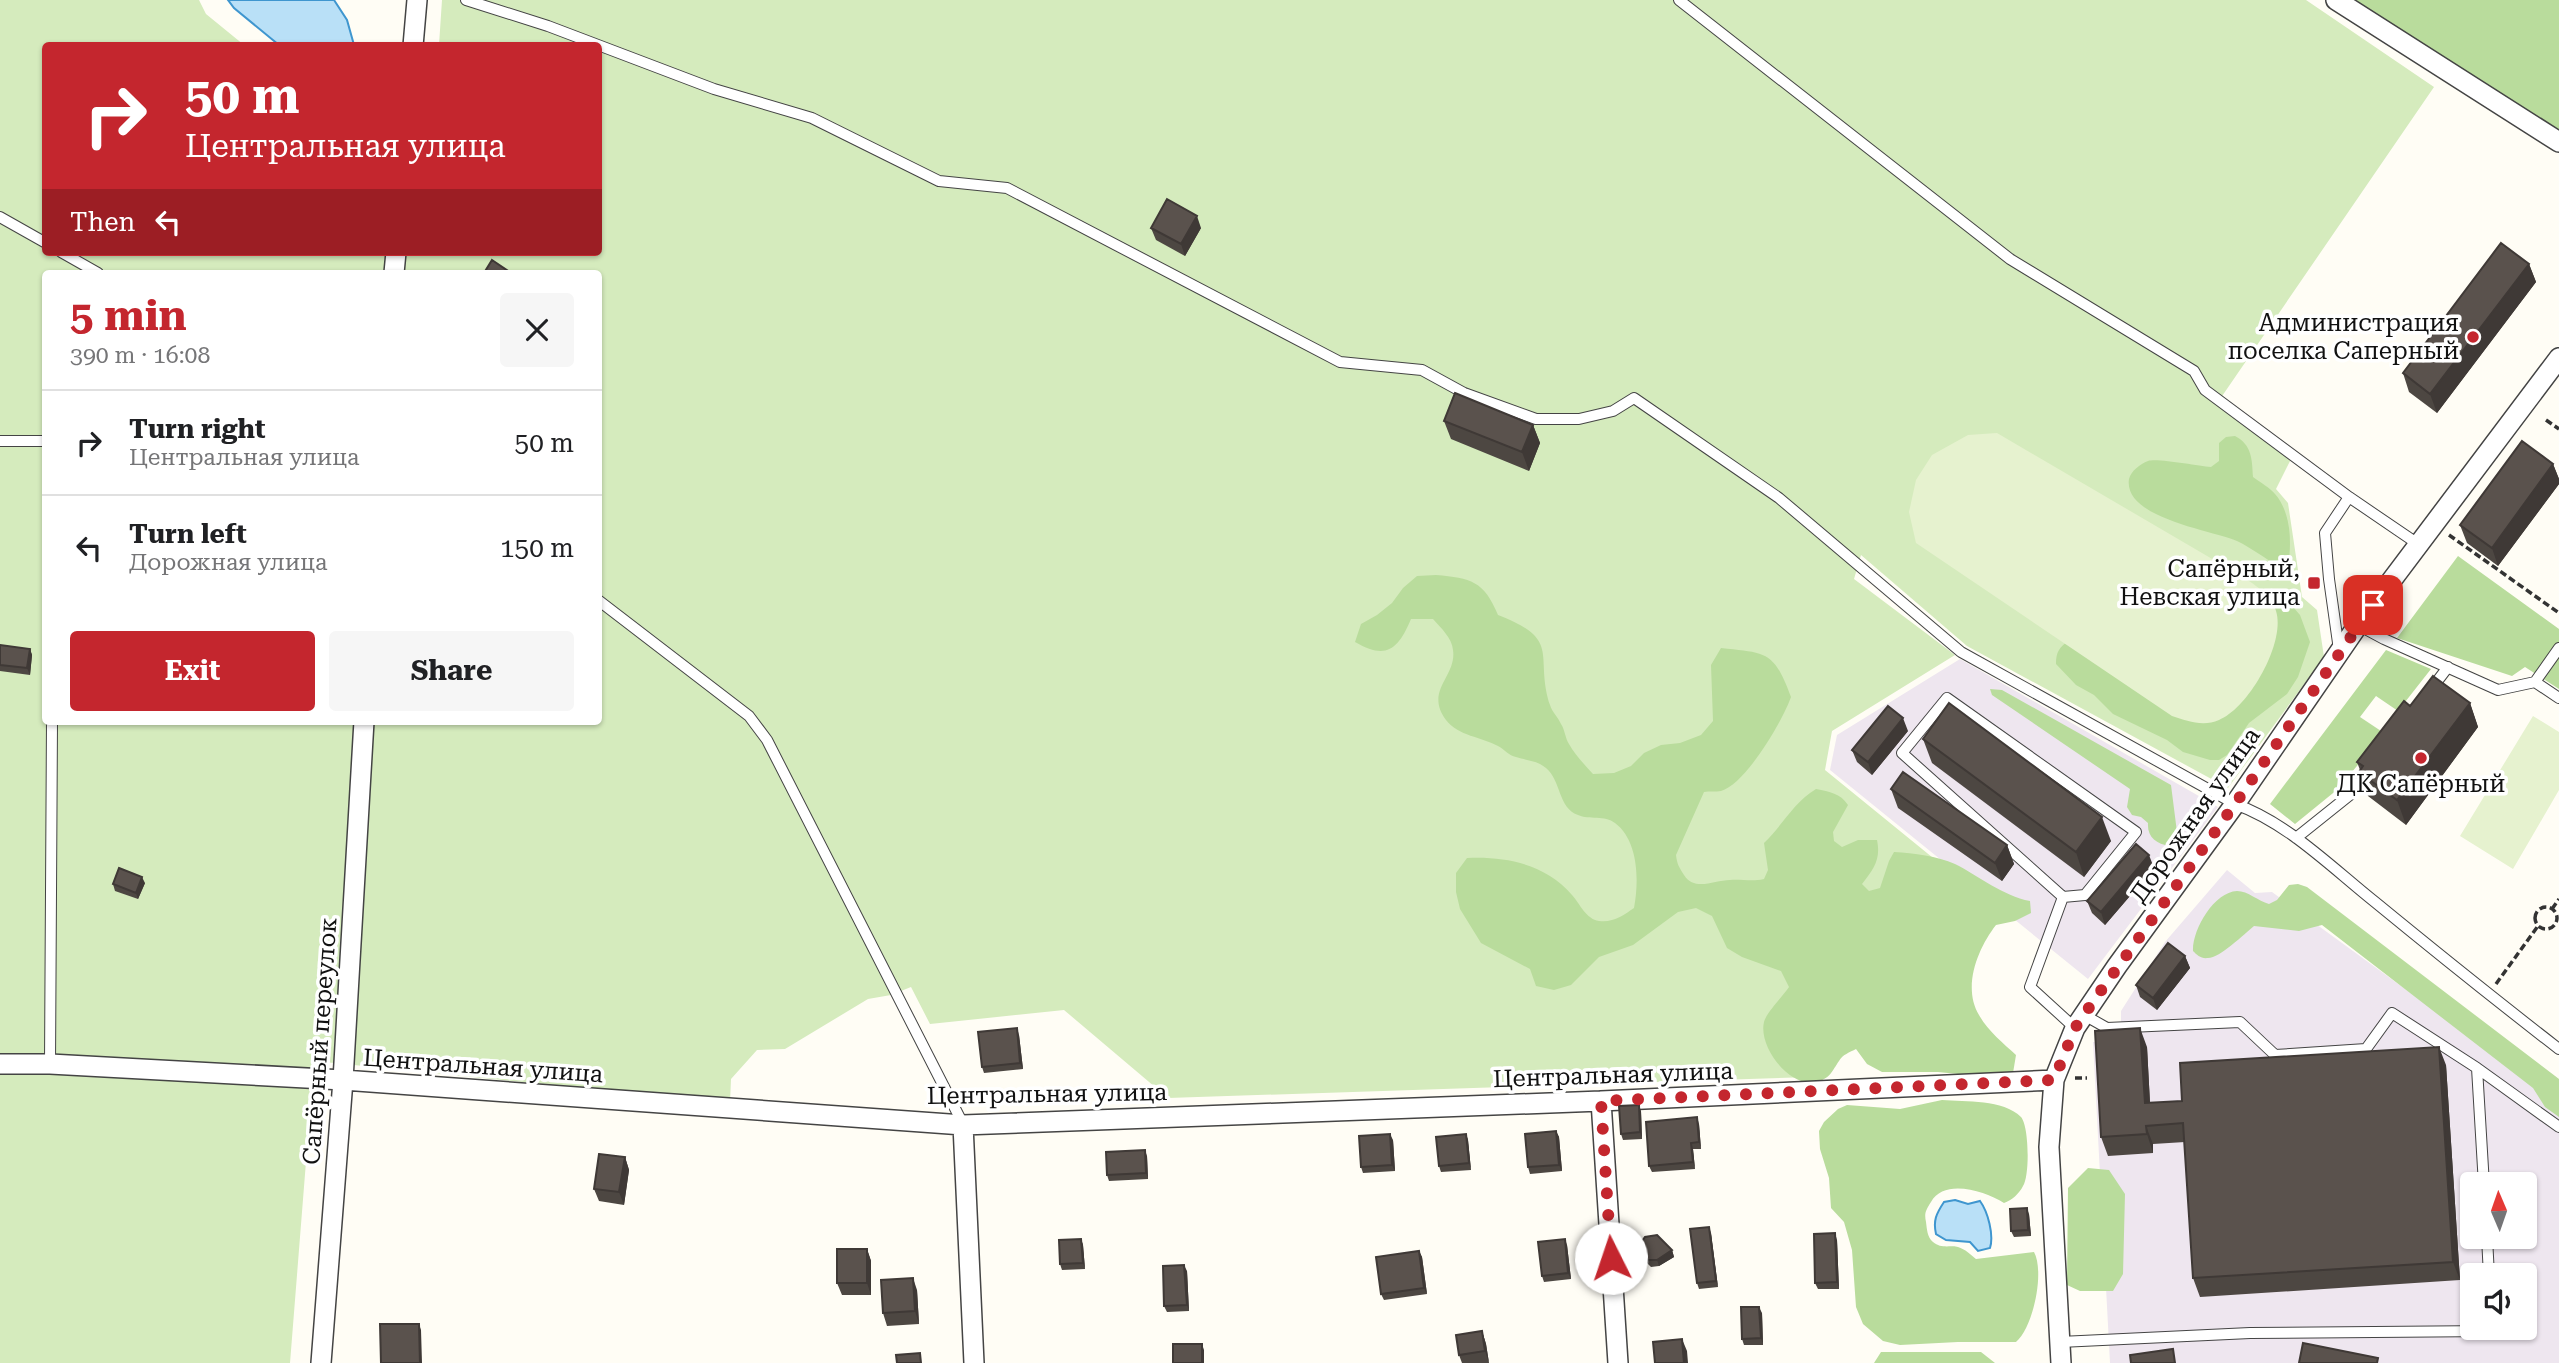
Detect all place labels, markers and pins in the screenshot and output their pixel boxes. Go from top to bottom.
place label: Администрация поселка Саперный [2228,309,2459,365]
marker: Администрация поселка Саперный [2465,329,2481,345]
place label: Сапёрный, Невская улица [2120,555,2300,611]
marker: Сапёрный, Невская улица [2306,575,2322,591]
pin [2343,575,2403,635]
marker: ДК Сапёрный [2413,750,2429,766]
place label: ДК Сапёрный [2337,770,2505,798]

